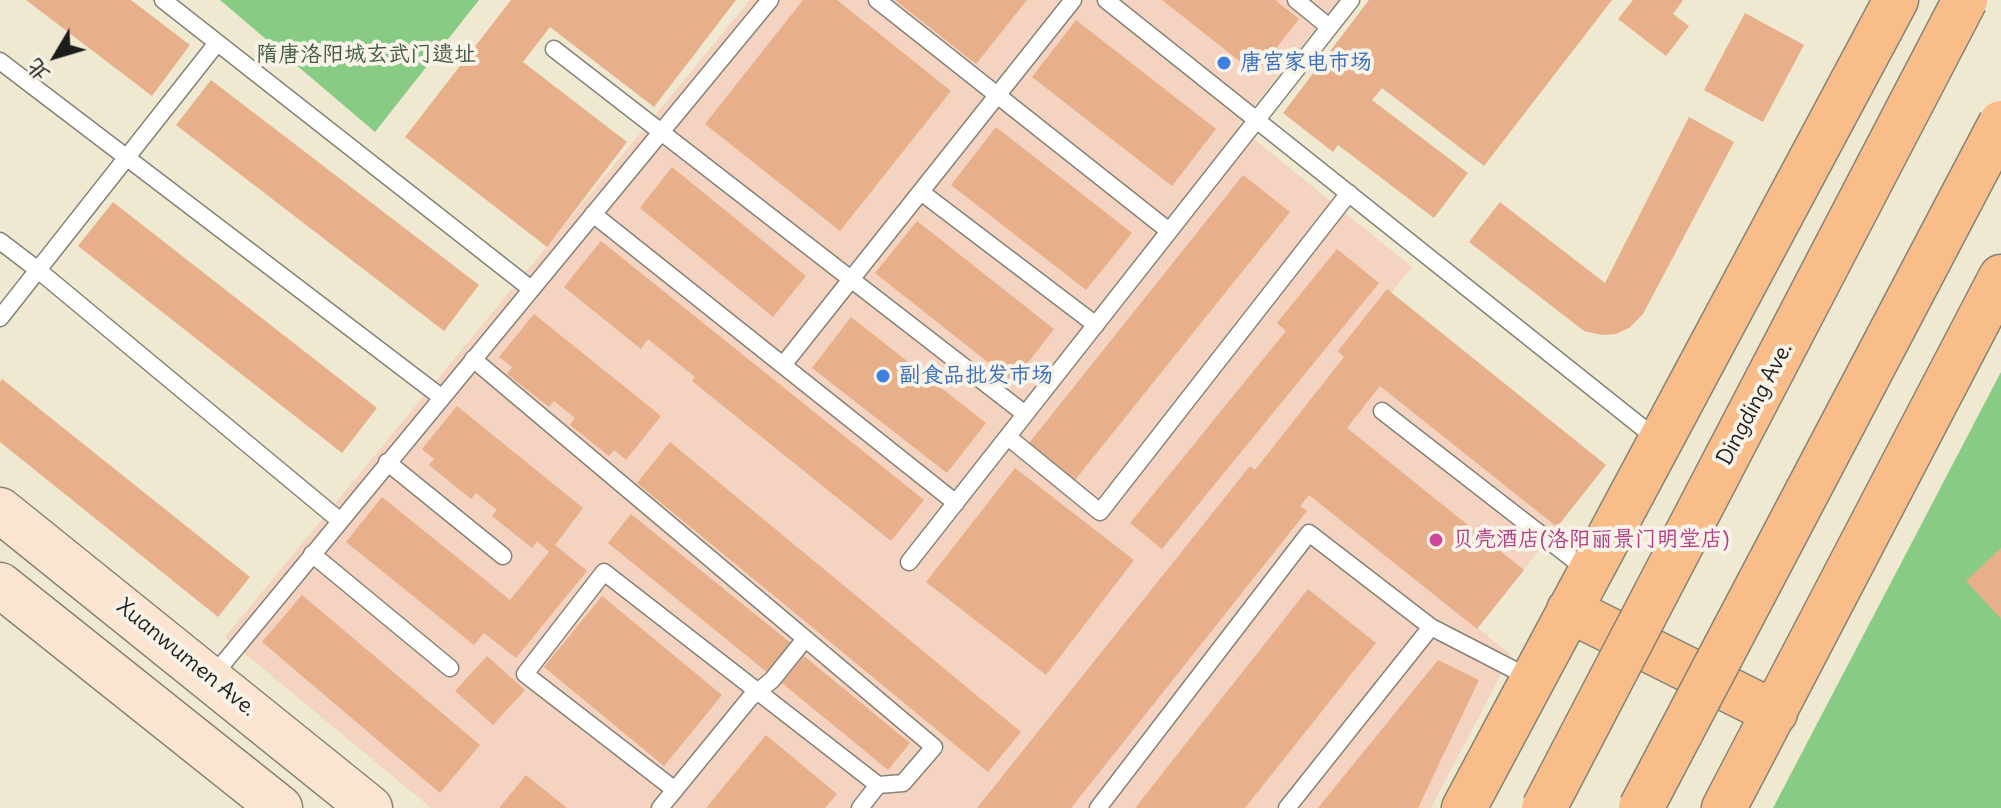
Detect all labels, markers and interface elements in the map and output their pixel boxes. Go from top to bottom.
north arrow [16,16,96,96]
park label: 隋唐洛阳城玄武门遗址 [256,42,476,68]
place label: 唐宫家电市场 [1240,50,1372,76]
text: 北 [19,53,55,88]
marker: 唐宫家电市场 [1215,54,1233,72]
street label: Dingding Ave. [1712,338,1798,470]
place label: 副食品批发市场 [899,363,1053,389]
marker: 副食品批发市场 [874,367,892,385]
place label: 贝壳酒店(洛阳丽景门明堂店) [1452,527,1729,553]
marker: 贝壳酒店(洛阳丽景门明堂店) [1427,531,1445,549]
street label: Xuanwumen Ave. [111,594,261,722]

